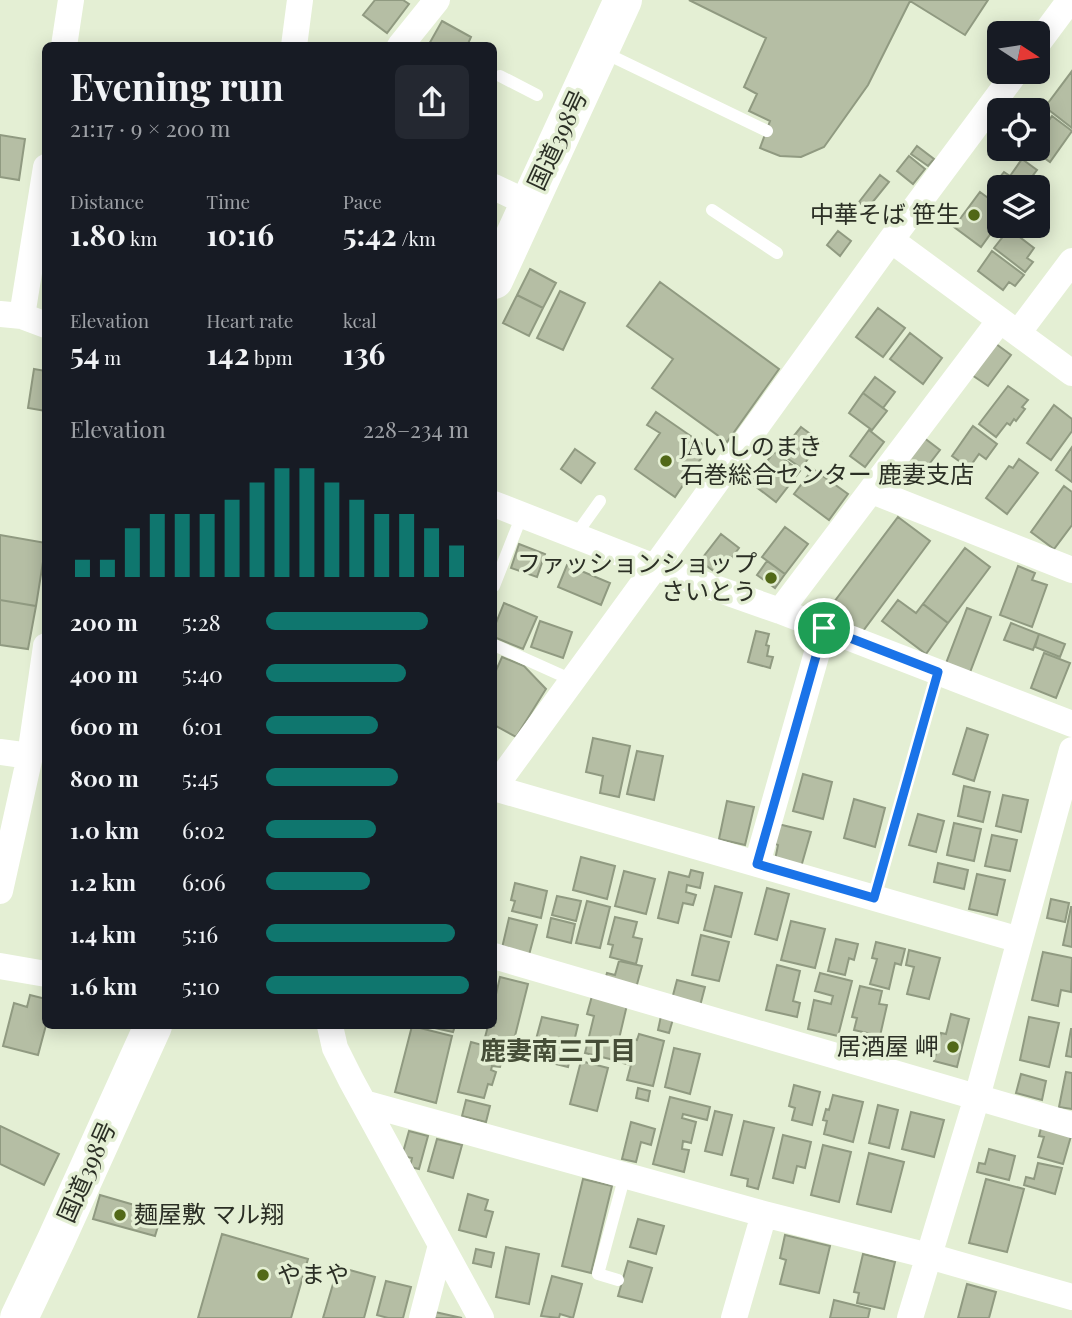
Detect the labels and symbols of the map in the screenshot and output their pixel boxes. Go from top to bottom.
north arrow [987,21,1050,84]
street label: 国道398号 [519,84,593,195]
place label: 中華そば 笹生 [810,197,960,229]
marker: 中華そば 笹生 [966,207,982,223]
place label: JAいしのまき 石巻総合センター 鹿妻支店 [679,429,974,489]
marker: JAいしのまき 石巻総合センター 鹿妻支店 [658,453,674,469]
place label: ファッションショップ さいとう [517,546,757,606]
marker: ファッションショップ さいとう [763,570,779,586]
pin [794,598,854,658]
place label: 居酒屋 岬 [837,1029,939,1061]
district label: 鹿妻南三丁目 [480,1032,636,1067]
marker: 居酒屋 岬 [945,1039,961,1055]
street label: 国道398号 [49,1116,122,1227]
place label: 麺屋敷 マル翔 [134,1197,284,1229]
marker: 麺屋敷 マル翔 [112,1207,128,1223]
place label: やまや [277,1257,349,1289]
marker: やまや [255,1267,271,1283]

